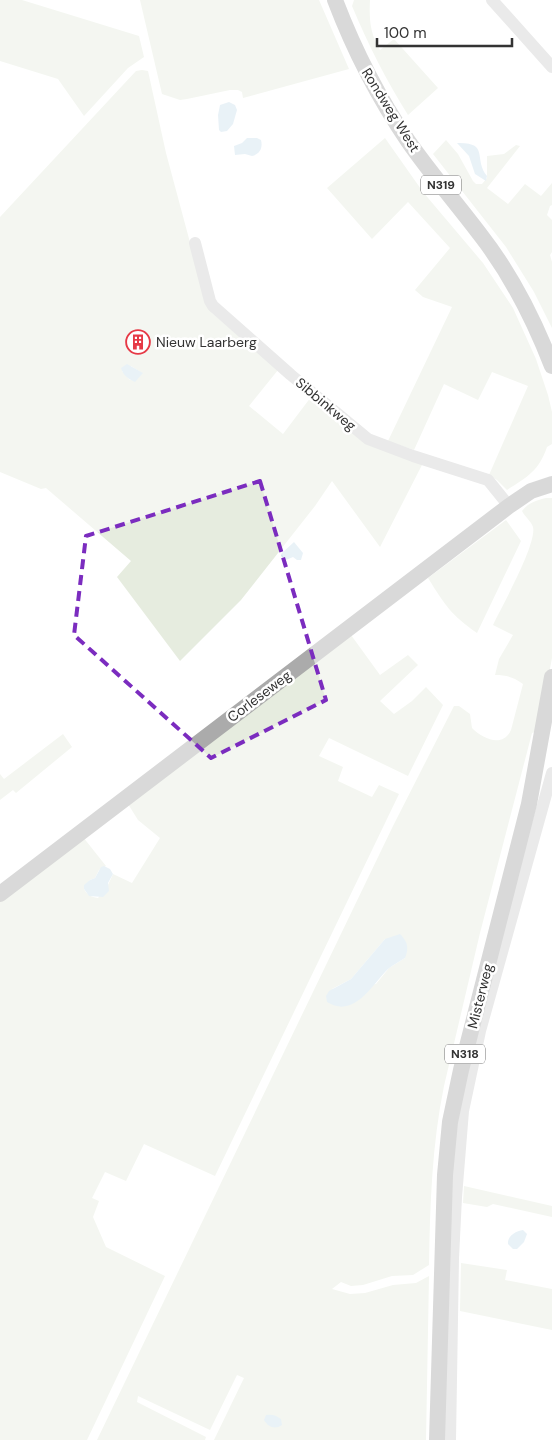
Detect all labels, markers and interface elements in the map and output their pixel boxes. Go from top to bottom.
scale bar [377,15,512,47]
text: 100 m [384,23,427,43]
street label: Rondweg West [358,65,424,155]
road number: N319 [421,176,461,194]
building icon: Nieuw Laarberg [125,329,151,355]
place label: Nieuw Laarberg [156,333,257,351]
street label: Sibbinkweg [292,373,360,435]
street label: Corleseweg [223,666,295,726]
street label: Misterweg [463,961,497,1030]
road number: N318 [445,1044,485,1064]

